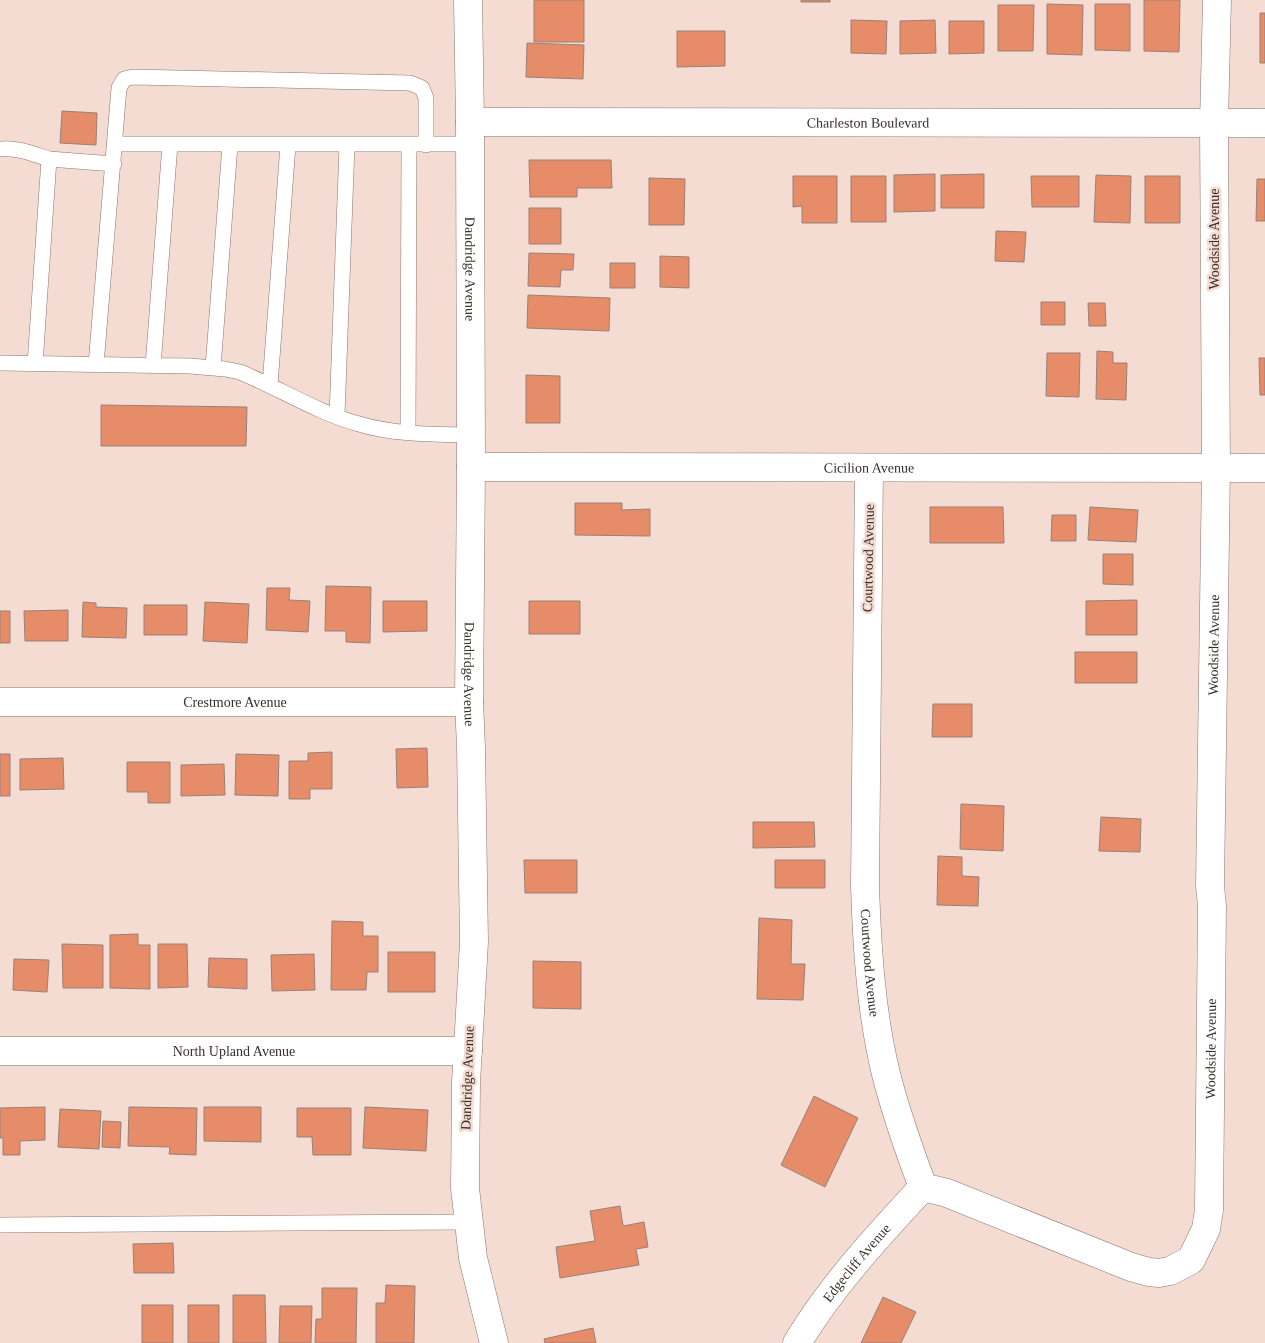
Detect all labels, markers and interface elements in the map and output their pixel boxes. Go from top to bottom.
street label: Charleston Boulevard [807,115,929,131]
street label: Woodside Avenue [1207,189,1222,289]
street label: Dandridge Avenue [462,217,478,321]
street label: Cicilion Avenue [824,460,914,476]
street label: Courtwood Avenue [860,504,877,612]
street label: Woodside Avenue [1206,594,1222,696]
street label: Dandridge Avenue [461,622,477,726]
street label: Crestmore Avenue [183,695,287,710]
street label: Courtwood Avenue [858,908,882,1018]
street label: Woodside Avenue [1203,998,1219,1099]
street label: Dandridge Avenue [458,1026,477,1130]
street label: North Upland Avenue [173,1044,295,1059]
street label: Edgecliff Avenue [820,1221,894,1305]

